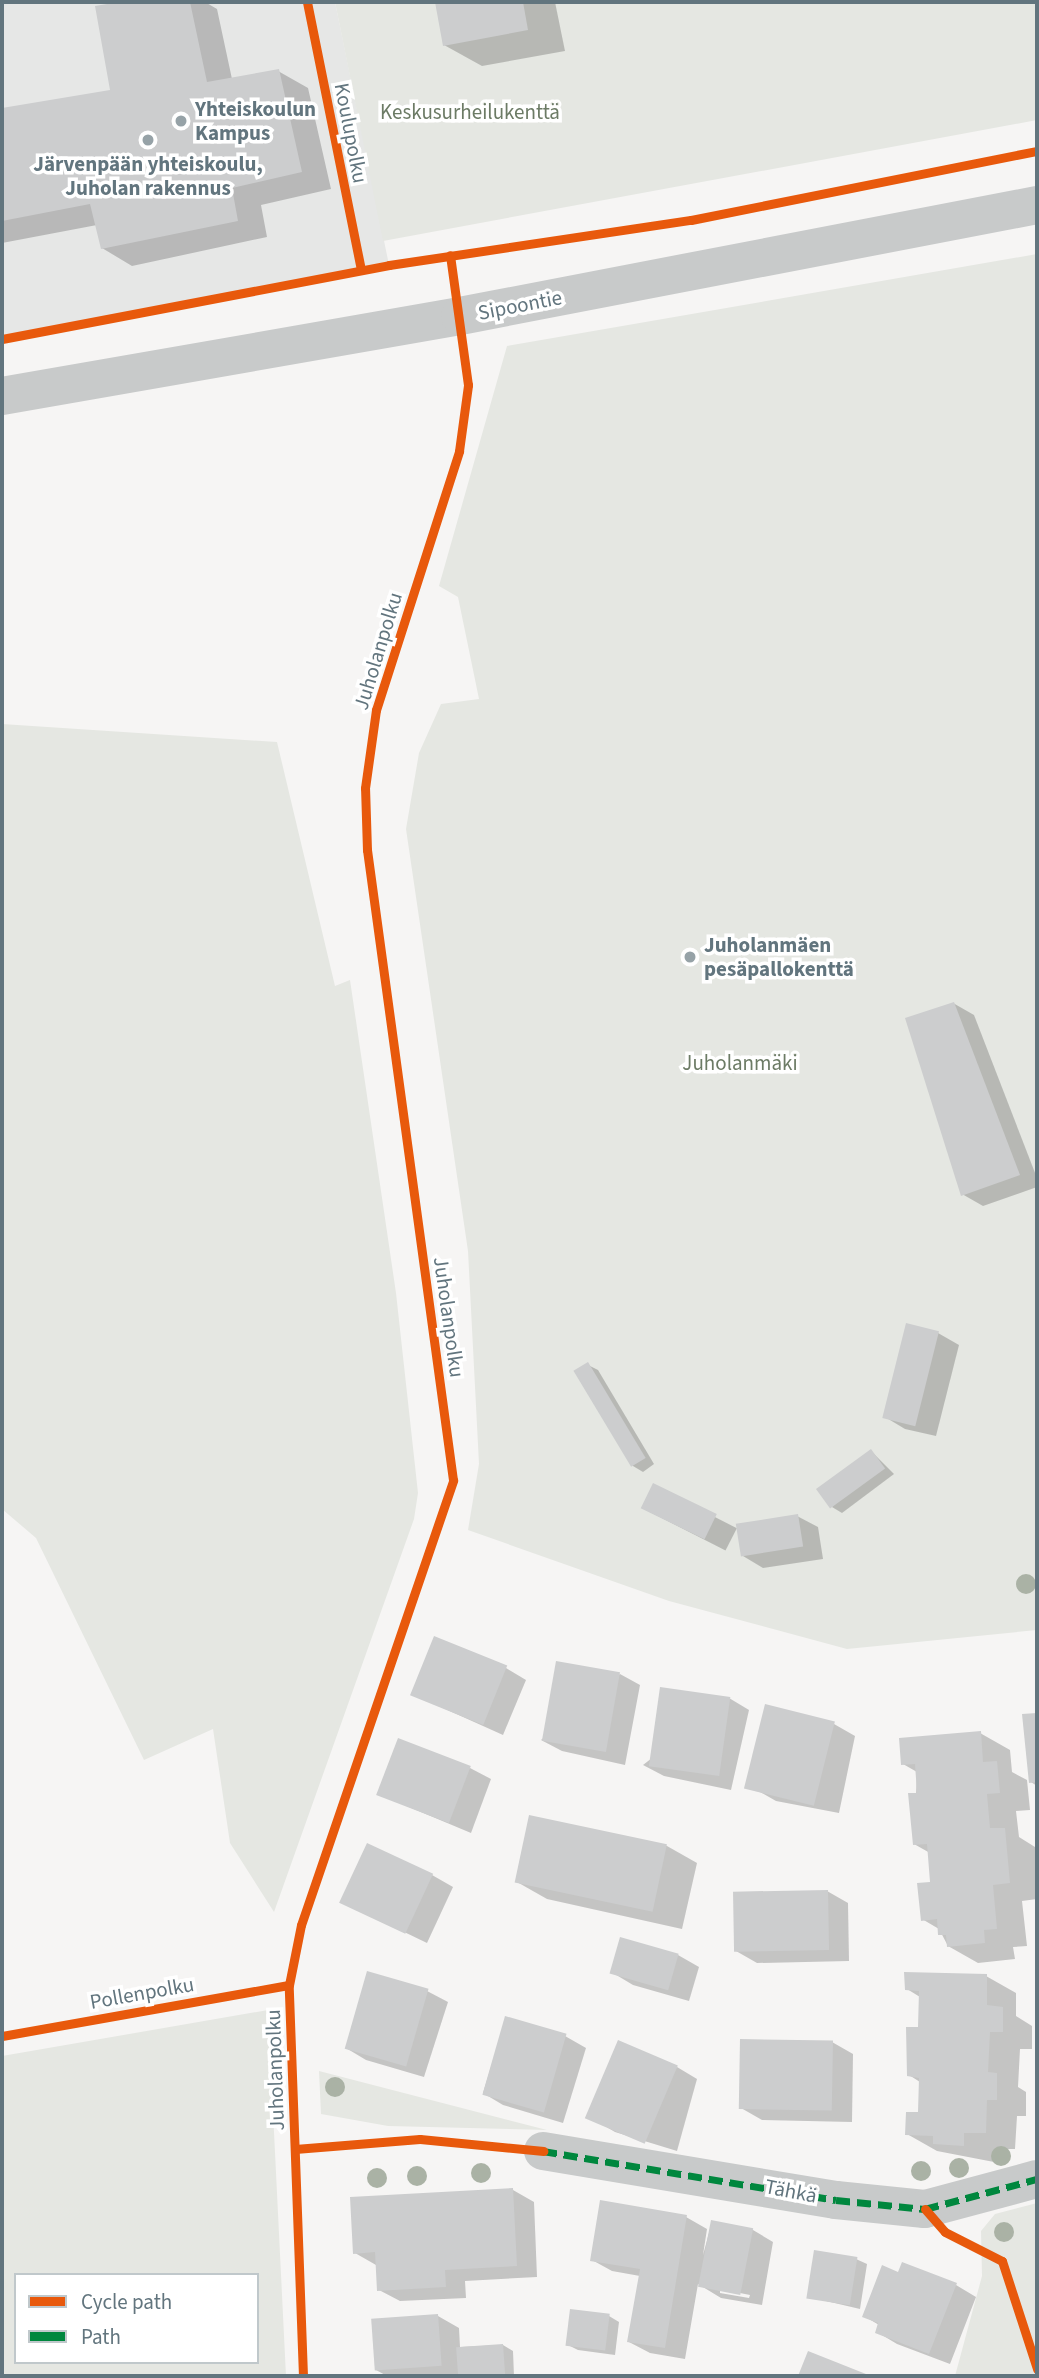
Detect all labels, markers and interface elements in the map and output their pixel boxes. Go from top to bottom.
street label: Koulupolku [329,81,373,185]
place label: Yhteiskoulun Kampus [195,96,316,146]
park label: Keskusurheilukenttä [380,99,560,125]
marker: Yhteiskoulun Kampus [173,113,189,129]
marker: Järvenpään yhteiskoulu, Juholan rakennus [140,132,156,148]
place label: Järvenpään yhteiskoulu, Juholan rakennus [33,151,263,201]
street label: Sipoontie [476,285,564,325]
street label: Juholanpolku [348,589,408,713]
place label: Juholanmäen pesäpallokenttä [704,932,854,982]
marker: Juholanmäen pesäpallokenttä [682,949,698,965]
park label: Juholanmäki [682,1050,798,1076]
street label: Juholanpolku [428,1255,470,1379]
street label: Pollenpolku [88,1971,196,2015]
street label: Juholanpolku [260,2009,290,2131]
street label: Tähkä [763,2174,819,2208]
legend [14,2273,259,2364]
text: Cycle path [81,2287,172,2317]
text: Path [81,2322,121,2352]

